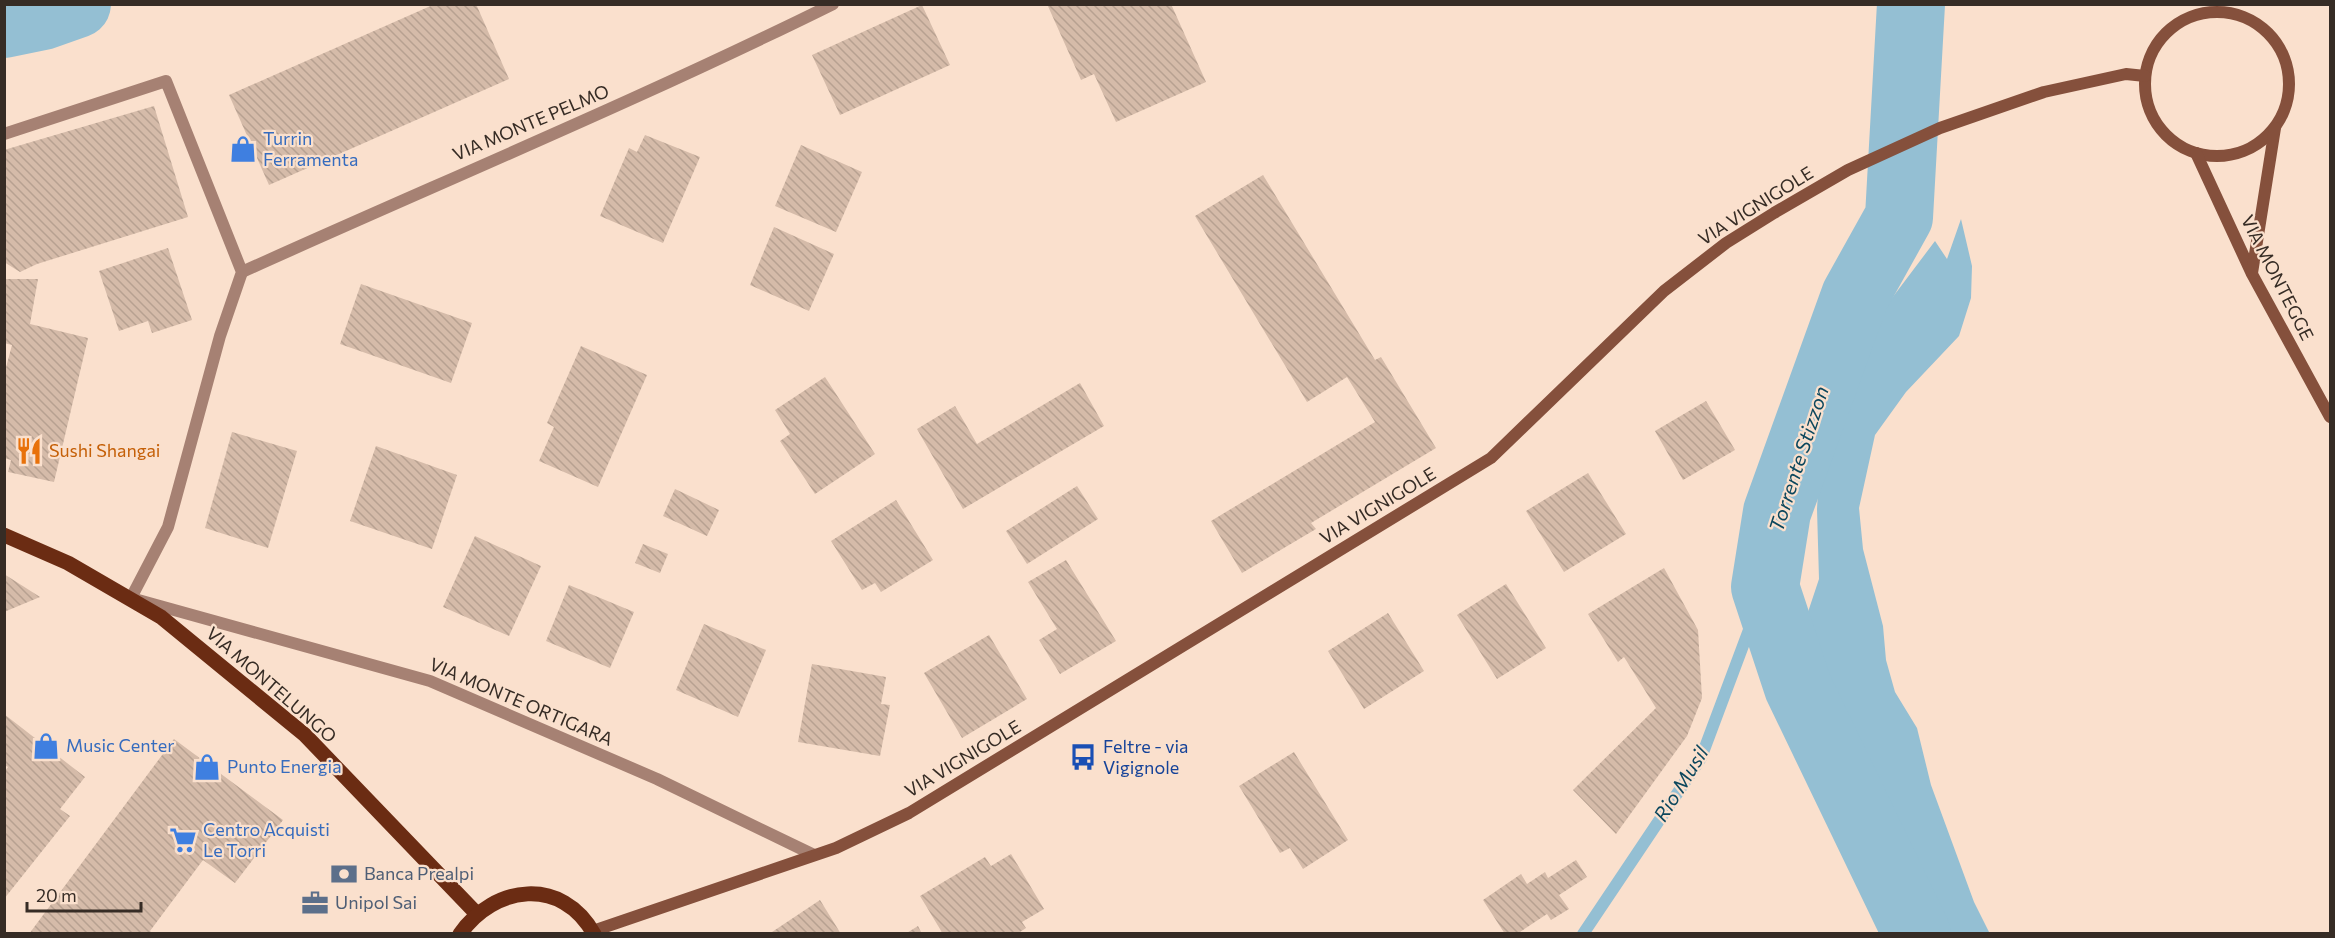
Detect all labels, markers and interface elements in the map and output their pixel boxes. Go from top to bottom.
street label: VIA MONTE PELMO [449,79,612,165]
place label: Turrin Ferramenta [263,127,358,170]
shop icon: Turrin Ferramenta [228,134,258,164]
street label: VIA VIGNIGOLE [1694,161,1817,249]
street label: VIA MONTEGGE [2237,211,2319,344]
water label: Torrente Stizzon [1763,383,1833,534]
restaurant icon: Sushi Shangai [14,436,44,466]
place label: Sushi Shangai [49,439,160,461]
street label: VIA VIGNIGOLE [1316,462,1439,548]
street label: VIA MONTELUNGO [202,622,341,747]
street label: VIA MONTE ORTIGARA [426,652,616,750]
street label: VIA VIGNIGOLE [901,715,1024,801]
shop icon: Music Center [31,731,61,761]
place label: Music Center [66,734,174,756]
place label: Feltre - via Vigignole [1103,735,1189,778]
water label: Rio Musil [1648,741,1713,825]
bus stop icon: Feltre - via Vigignole [1068,742,1098,772]
shop icon: Punto Energia [192,752,222,782]
place label: Punto Energia [227,755,342,777]
place label: Centro Acquisti Le Torri [203,818,330,861]
supermarket icon: Centro Acquisti Le Torri [168,825,198,855]
bank icon: Banca Prealpi [329,859,359,889]
place label: Banca Prealpi [364,862,474,884]
scale bar [27,875,141,913]
text: 20 m [36,884,77,906]
office icon: Unipol Sai [300,888,330,918]
place label: Unipol Sai [335,891,417,913]

